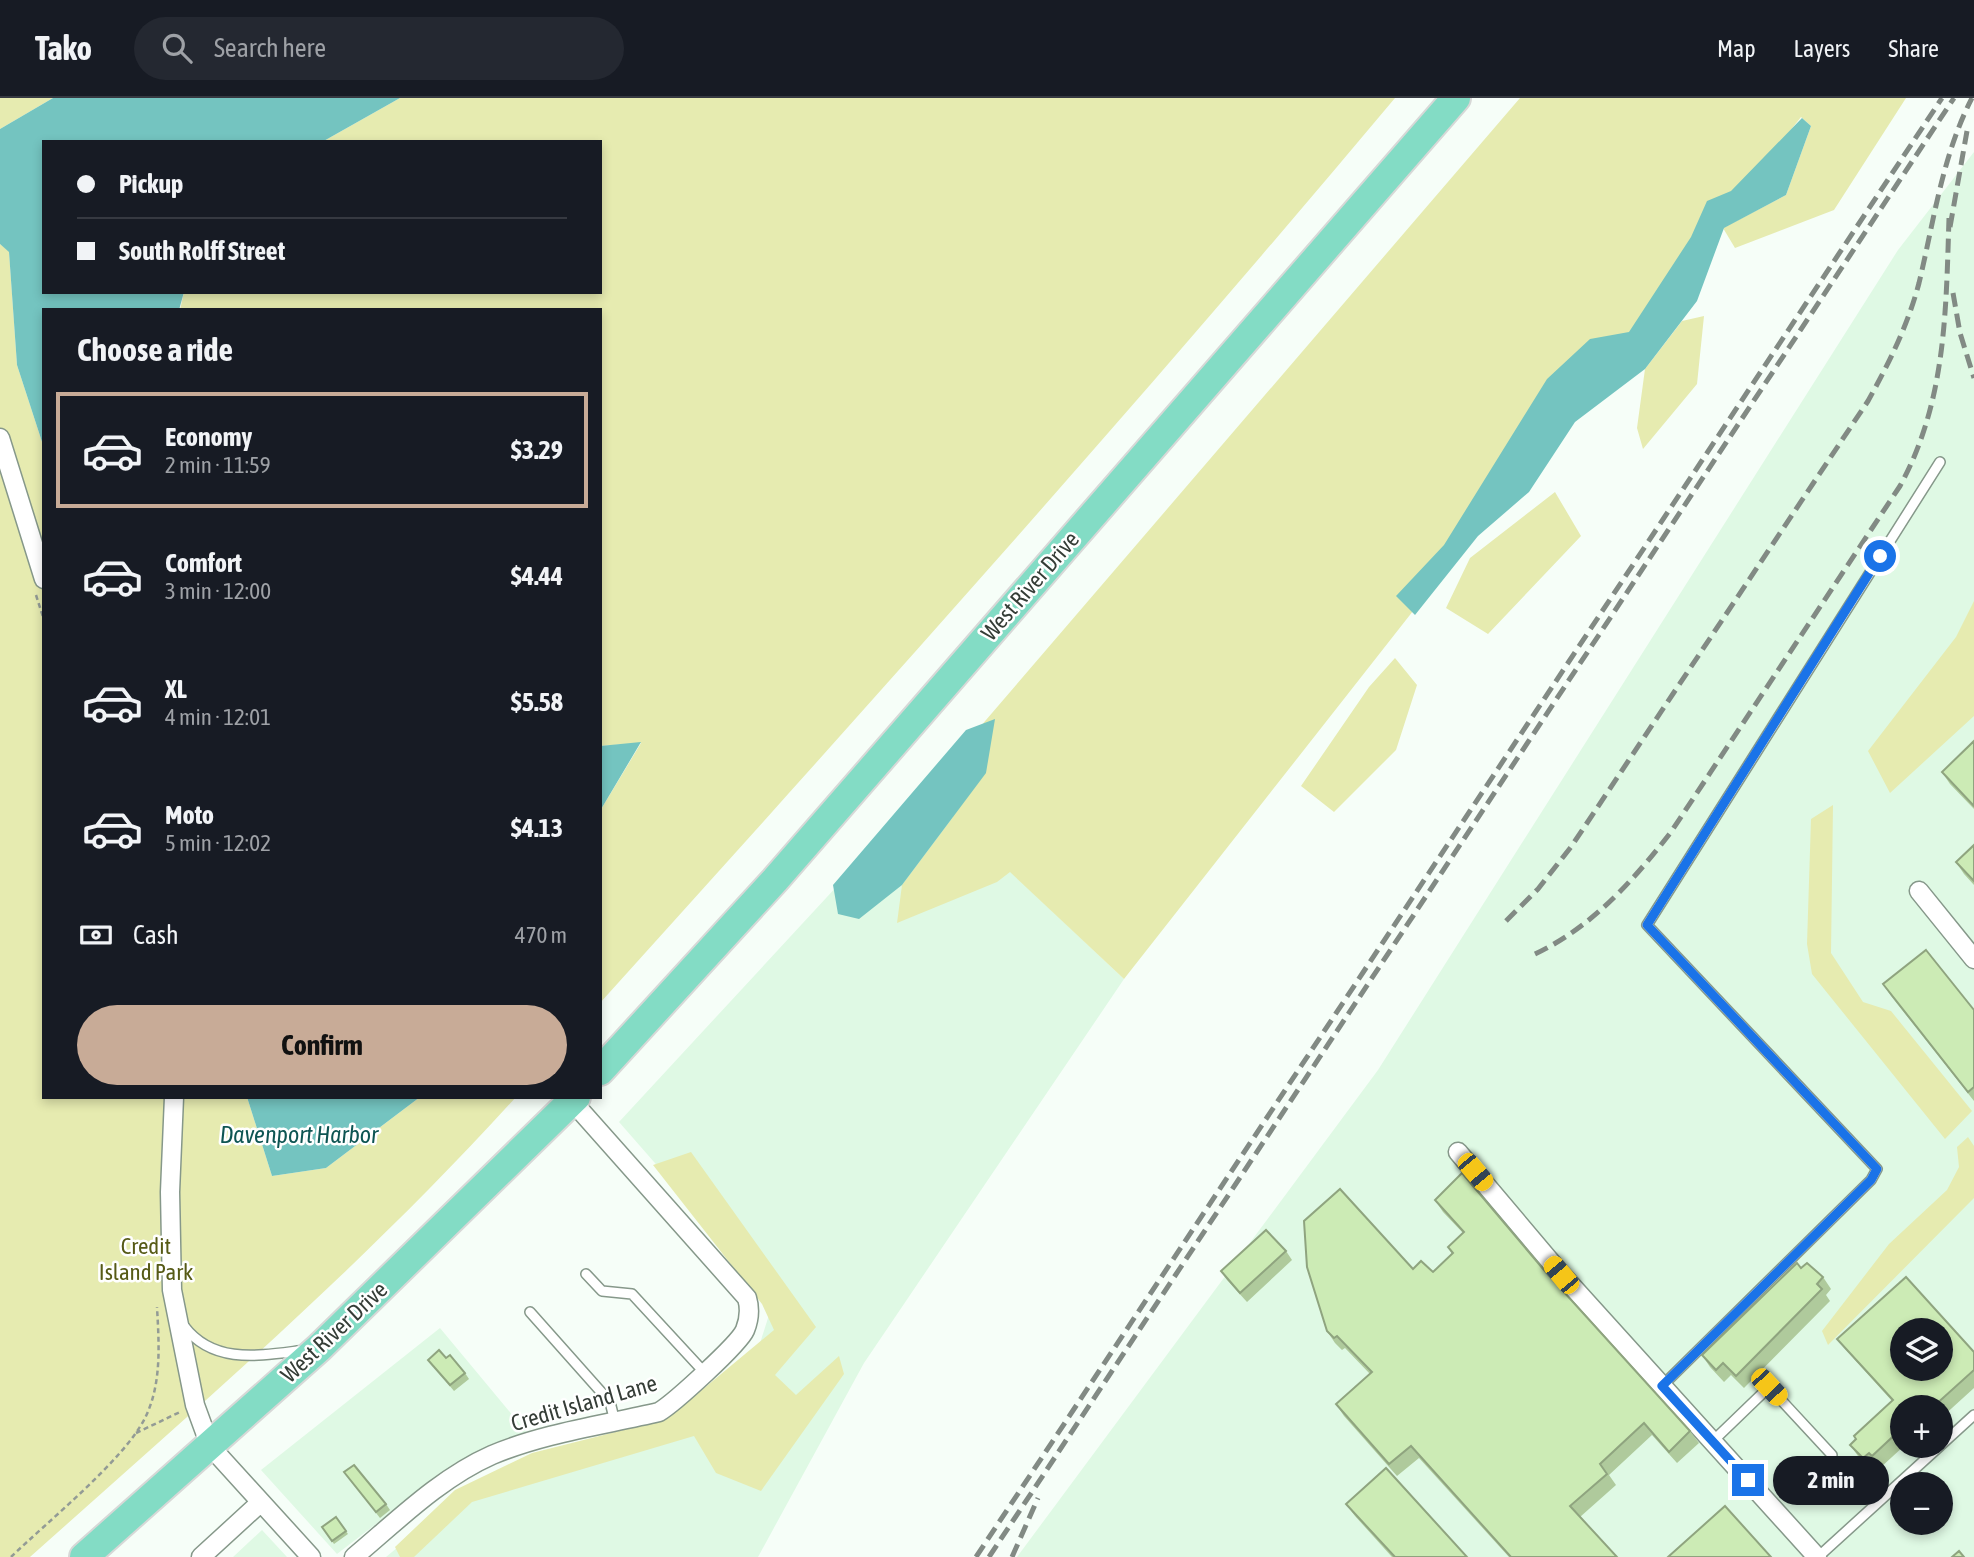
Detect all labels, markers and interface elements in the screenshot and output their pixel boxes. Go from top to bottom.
search box [134,17,624,80]
text: Tako [35,29,92,67]
icon: search [158,29,196,67]
text: Search here [214,33,326,63]
text: Map [1717,35,1756,62]
text: Layers [1794,35,1850,62]
text: Share [1888,35,1939,62]
text: Pickup [119,169,183,199]
text: South Rolff Street [119,236,285,266]
text: Choose a ride [77,331,233,368]
icon: car [81,419,144,482]
text: Economy [165,422,252,452]
text: $3.29 [511,435,563,465]
text: 2 min · 11:59 [165,452,271,478]
street label: West River Drive [976,526,1084,646]
route start [1864,540,1896,572]
icon: car [81,545,144,608]
text: Comfort [165,548,242,578]
text: $4.44 [511,561,563,591]
text: 3 min · 12:00 [165,578,271,604]
icon: car [81,671,144,734]
text: XL [165,674,187,704]
text: $5.58 [511,687,563,717]
text: 4 min · 12:01 [165,704,271,730]
icon: car [81,797,144,860]
text: Moto [165,800,214,830]
text: $4.13 [511,813,563,843]
text: 5 min · 12:02 [165,830,271,856]
icon: cash [77,916,115,954]
text: Cash [133,920,179,950]
text: 470 m [515,922,567,948]
button: Confirm [77,1005,567,1085]
water label: Davenport Harbor [220,1121,379,1148]
car [1454,1149,1497,1195]
park label: Credit Island Park [99,1233,193,1285]
car [1540,1252,1583,1298]
street label: West River Drive [276,1276,392,1388]
map controls [1890,1318,1953,1535]
button: layers [1890,1318,1953,1381]
car [1747,1364,1792,1410]
street label: Credit Island Lane [508,1370,660,1436]
button: + [1890,1395,1953,1458]
callout: 2 min [1772,1456,1888,1504]
route end [1732,1464,1764,1496]
text: 2 min [1808,1467,1854,1493]
button: − [1890,1472,1953,1535]

